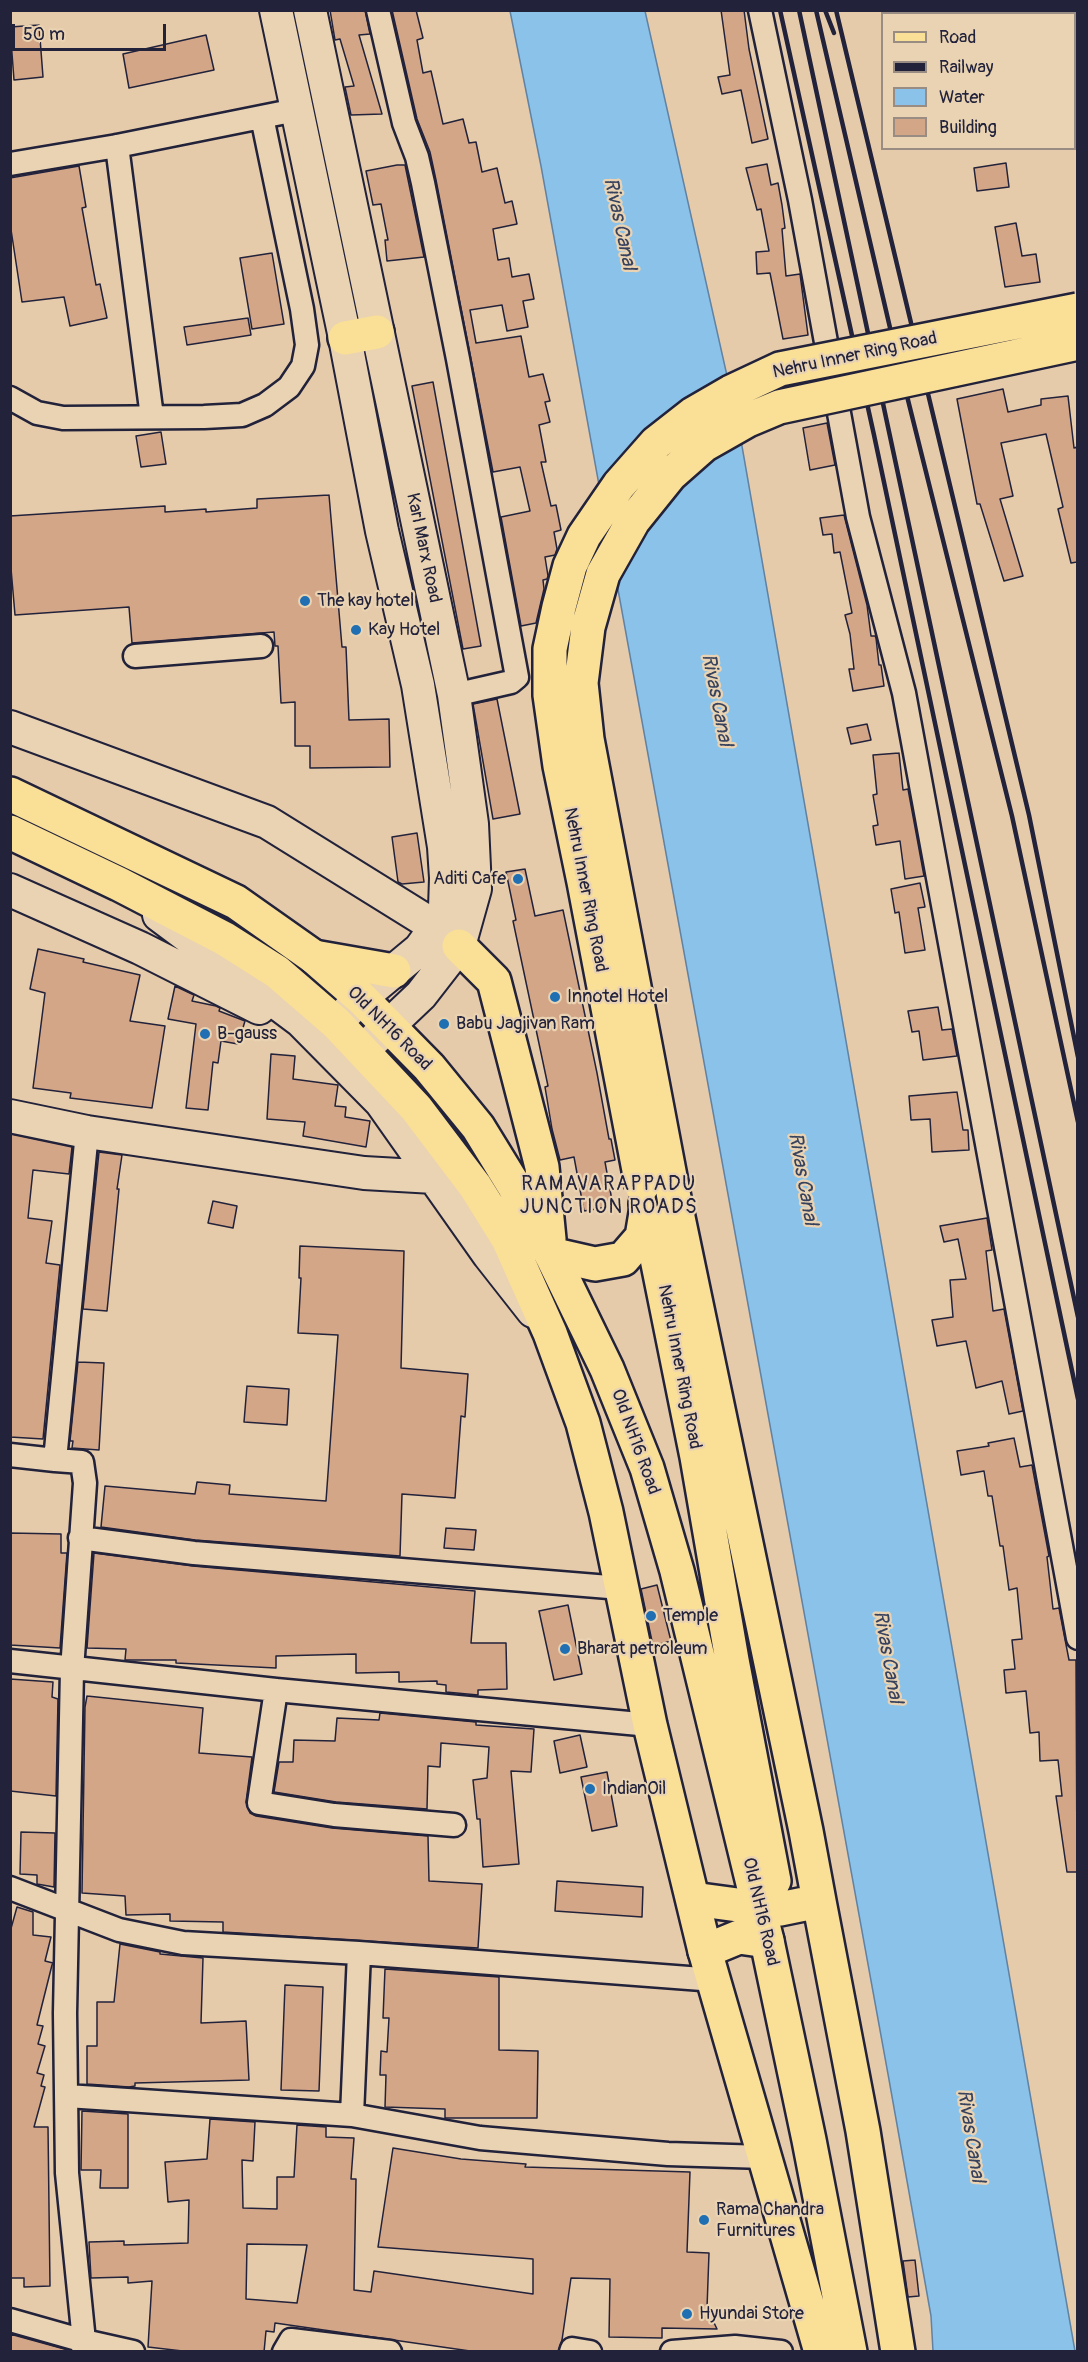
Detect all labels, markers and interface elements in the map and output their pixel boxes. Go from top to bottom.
scale bar [15,12,170,50]
legend [881,12,1076,150]
text: 50 m [23,23,65,46]
text: Road [939,26,976,49]
text: Railway [939,56,994,79]
text: Water [939,86,985,109]
text: Building [939,116,997,139]
water label: Rivas Canal [598,176,640,272]
street label: Nehru Inner Ring Road [771,328,939,384]
street label: Karl Marx Road [401,491,445,605]
place label: The kay hotel [317,590,414,612]
marker: The kay hotel [298,594,312,608]
place label: Kay Hotel [368,619,440,641]
marker: Kay Hotel [349,623,363,637]
water label: Rivas Canal [695,652,737,748]
street label: Nehru Inner Ring Road [558,806,612,974]
place label: Aditi Cafe [433,868,506,890]
marker: Aditi Cafe [511,872,525,886]
street label: Old NH16 Road [342,982,436,1076]
place label: Innotel Hotel [567,986,668,1008]
marker: Innotel Hotel [548,990,562,1004]
place label: Babu Jagjivan Ram [456,1013,595,1035]
marker: Babu Jagjivan Ram [437,1017,451,1031]
place label: B-gauss [217,1023,277,1045]
marker: B-gauss [198,1027,212,1041]
water label: Rivas Canal [782,1131,822,1227]
district label: RAMAVARAPPADU JUNCTION ROADS [520,1173,698,1220]
street label: Nehru Inner Ring Road [652,1283,706,1451]
street label: Old NH16 Road [606,1386,664,1498]
place label: Temple [663,1605,718,1627]
marker: Temple [644,1609,658,1623]
water label: Rivas Canal [867,1609,907,1705]
place label: Bharat petroleum [577,1638,707,1660]
marker: Bharat petroleum [558,1642,572,1656]
place label: IndianOil [602,1778,666,1800]
marker: IndianOil [583,1782,597,1796]
street label: Old NH16 Road [737,1856,783,1968]
water label: Rivas Canal [951,2088,989,2184]
place label: Rama Chandra Furnitures [716,2199,824,2242]
marker: Rama Chandra Furnitures [697,2213,711,2227]
place label: Hyundai Store [699,2303,804,2325]
marker: Hyundai Store [680,2307,694,2321]

